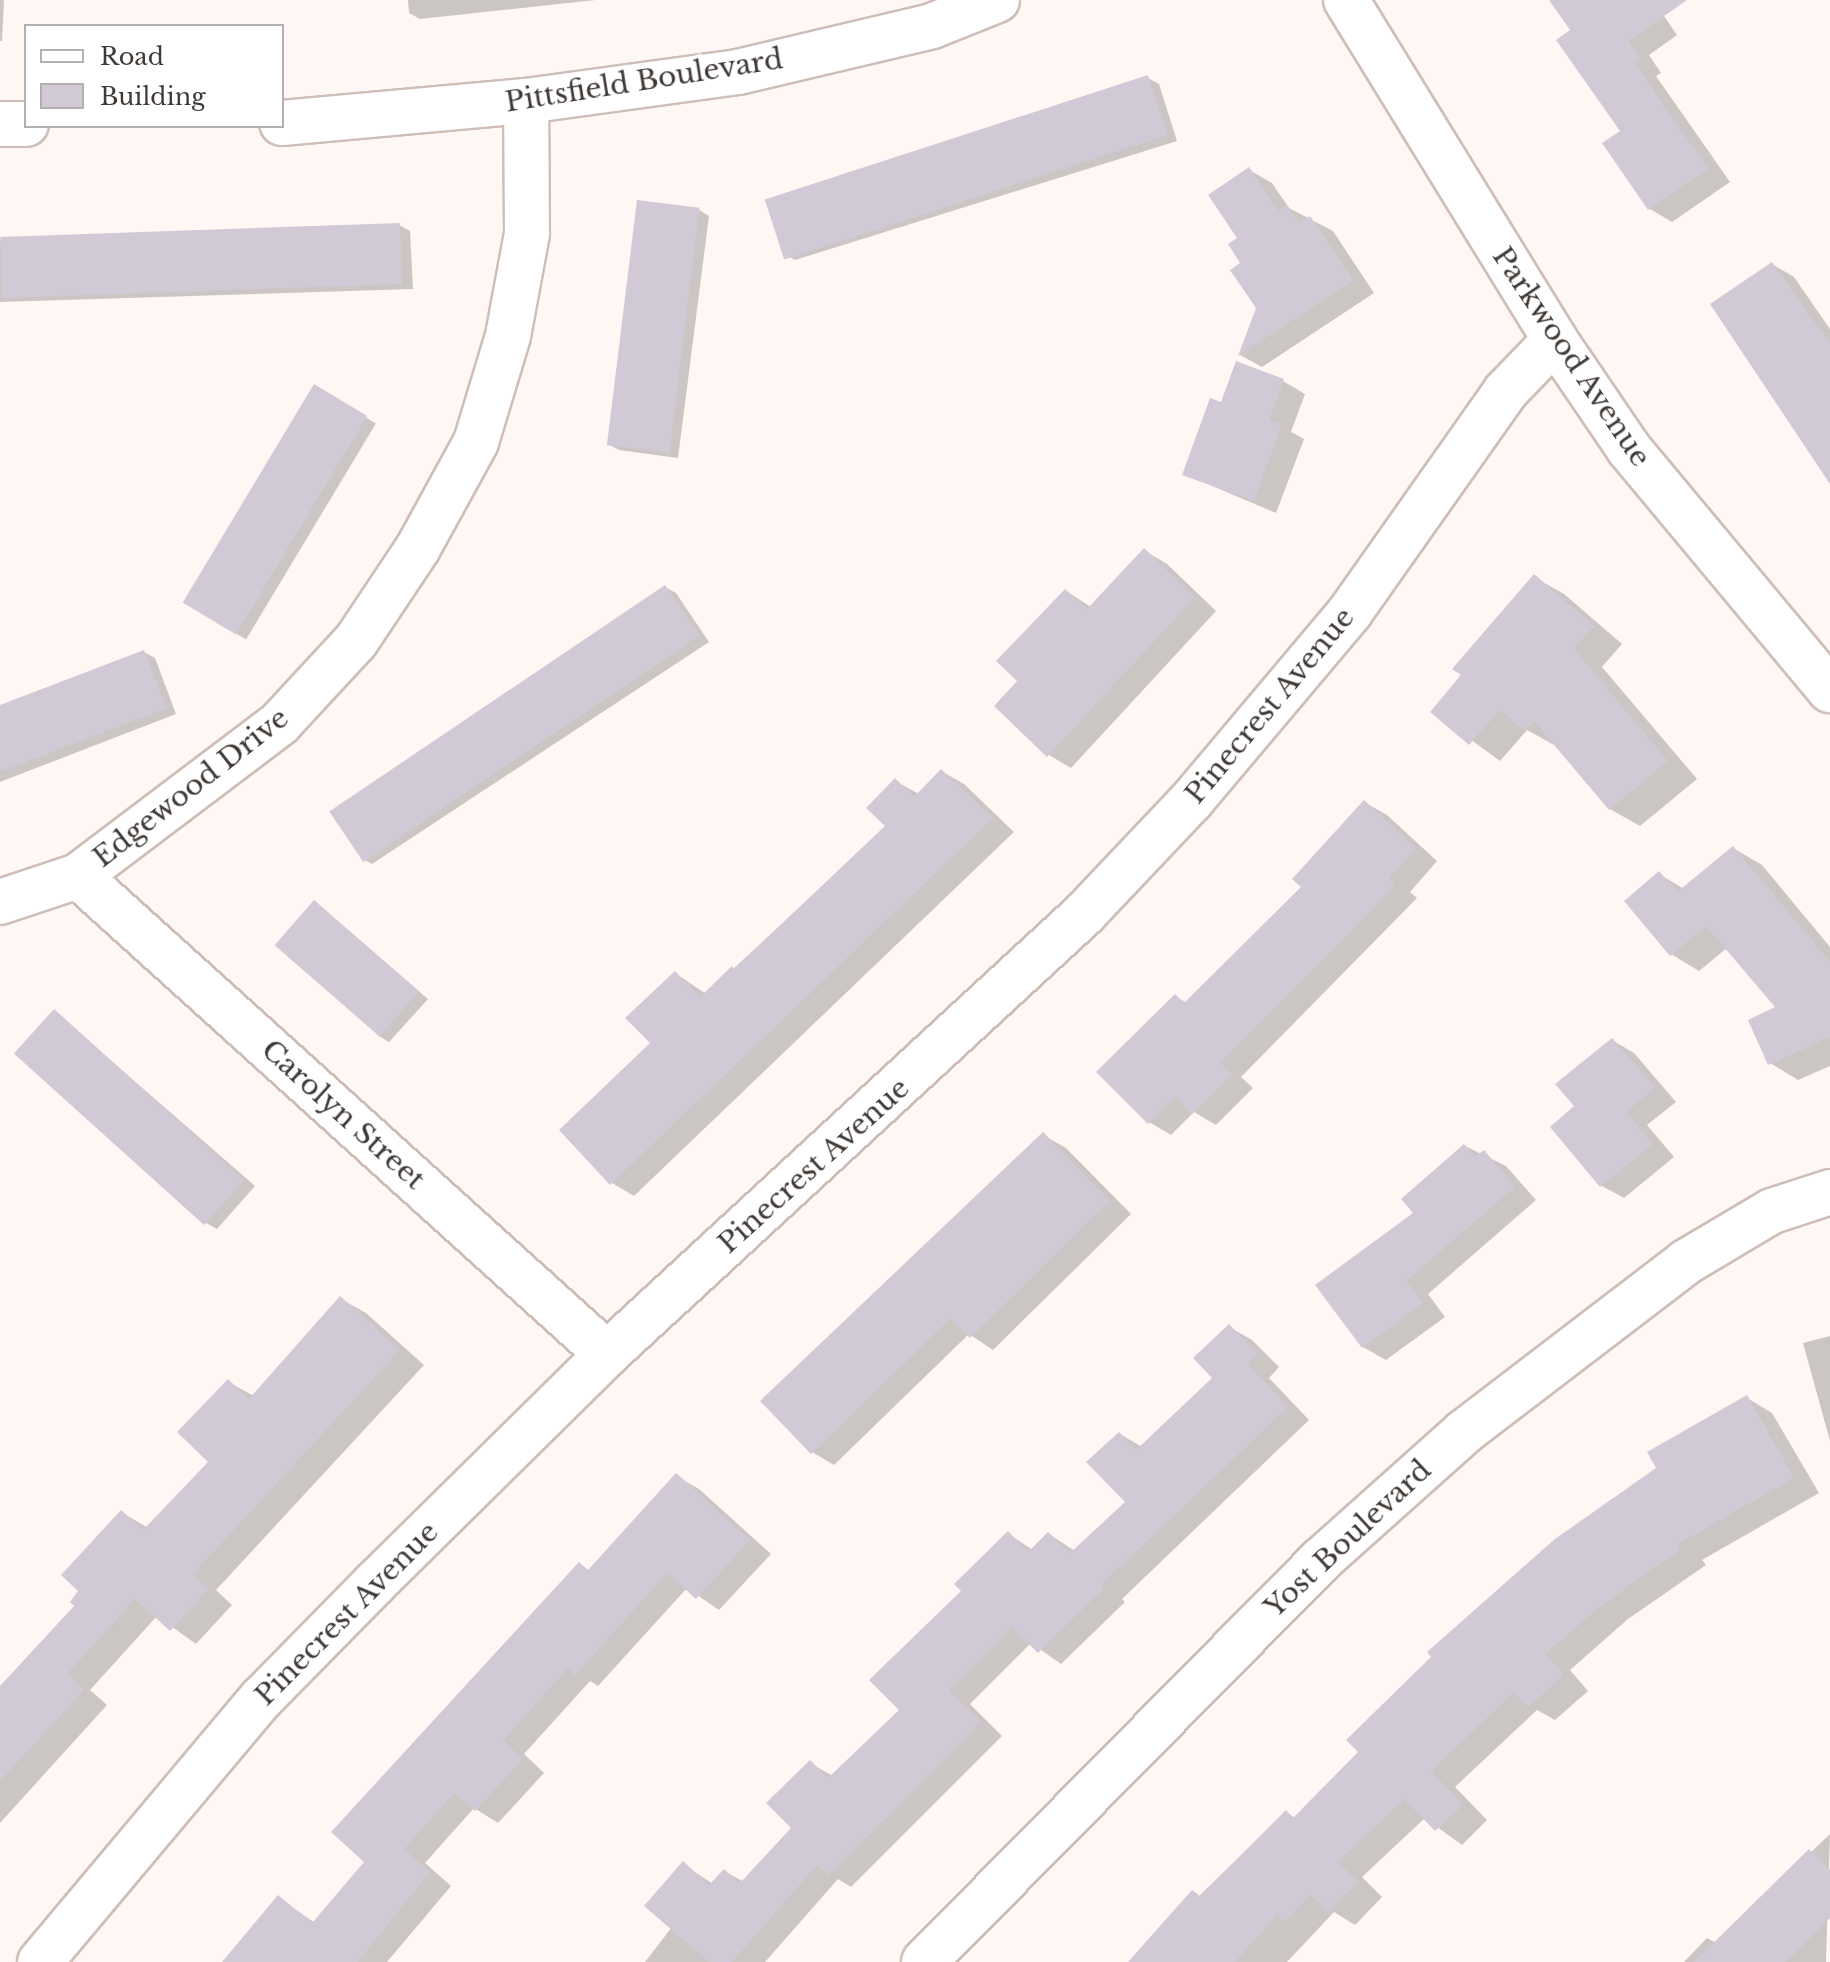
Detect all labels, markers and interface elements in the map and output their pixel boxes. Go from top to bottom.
legend [24,24,284,128]
text: Road [100,42,164,71]
street label: Pittsfield Boulevard [503,42,785,120]
text: Building [100,82,206,111]
street label: Parkwood Avenue [1485,240,1657,474]
street label: Pinecrest Avenue [1178,601,1362,811]
street label: Edgewood Drive [87,701,295,875]
street label: Carolyn Street [255,1033,431,1197]
street label: Pinecrest Avenue [711,1071,917,1261]
street label: Yost Boulevard [1258,1453,1438,1625]
street label: Pinecrest Avenue [248,1515,446,1713]

